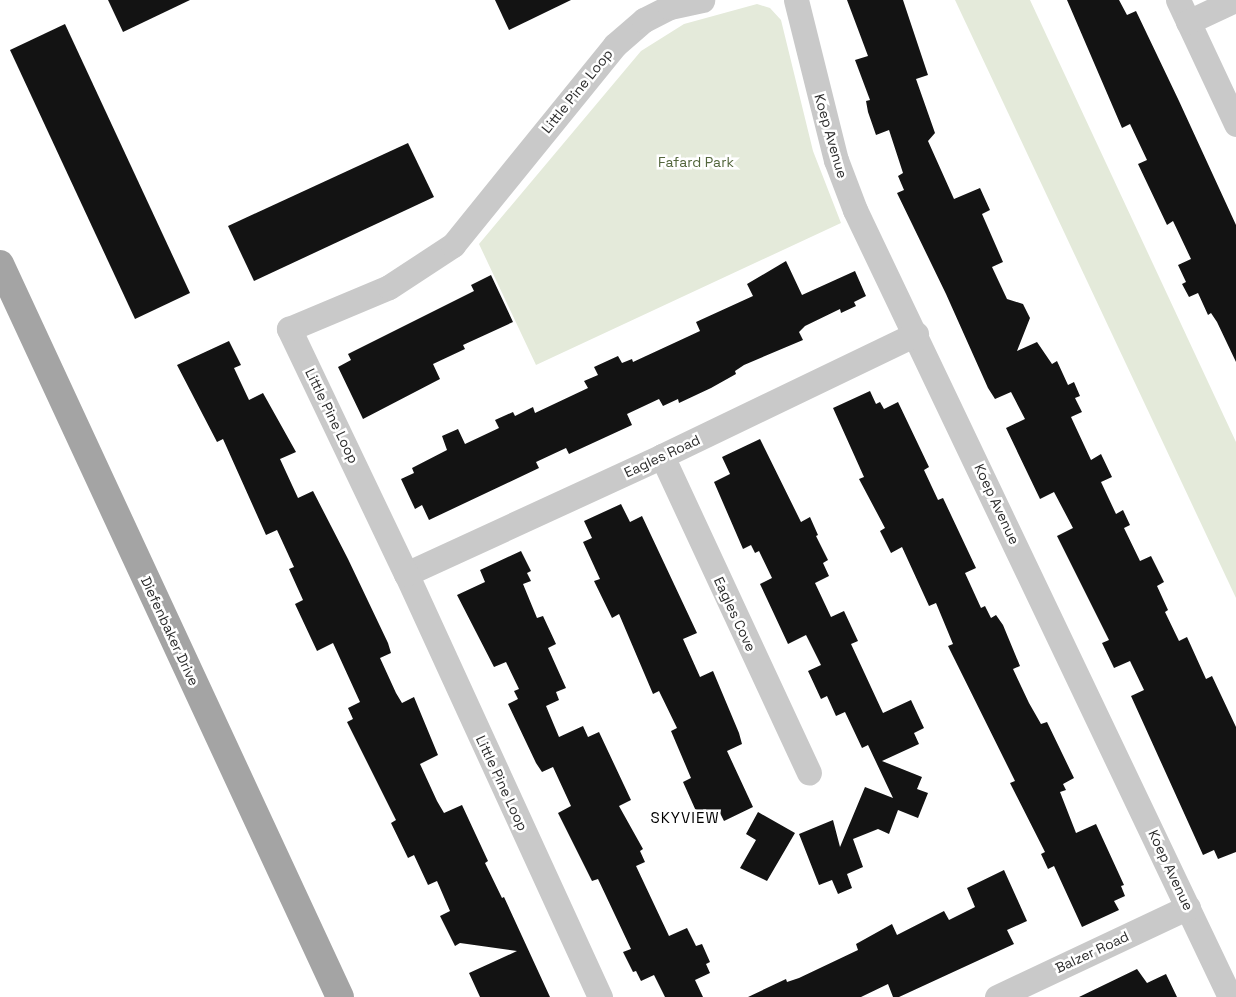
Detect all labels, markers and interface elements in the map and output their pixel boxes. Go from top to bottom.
street label: Little Pine Loop [538,45,616,137]
street label: Koep Avenue [811,92,851,180]
park label: Fafard Park [658,154,734,170]
street label: Little Pine Loop [302,366,362,466]
street label: Eagles Road [621,431,703,481]
street label: Koep Avenue [971,461,1023,547]
street label: Diefenbaker Drive [137,574,203,688]
street label: Eagles Cove [710,574,760,654]
street label: Little Pine Loop [473,733,531,833]
district label: SKYVIEW [650,809,720,827]
street label: Koep Avenue [1145,827,1197,913]
street label: Balzer Road [1053,928,1131,976]

